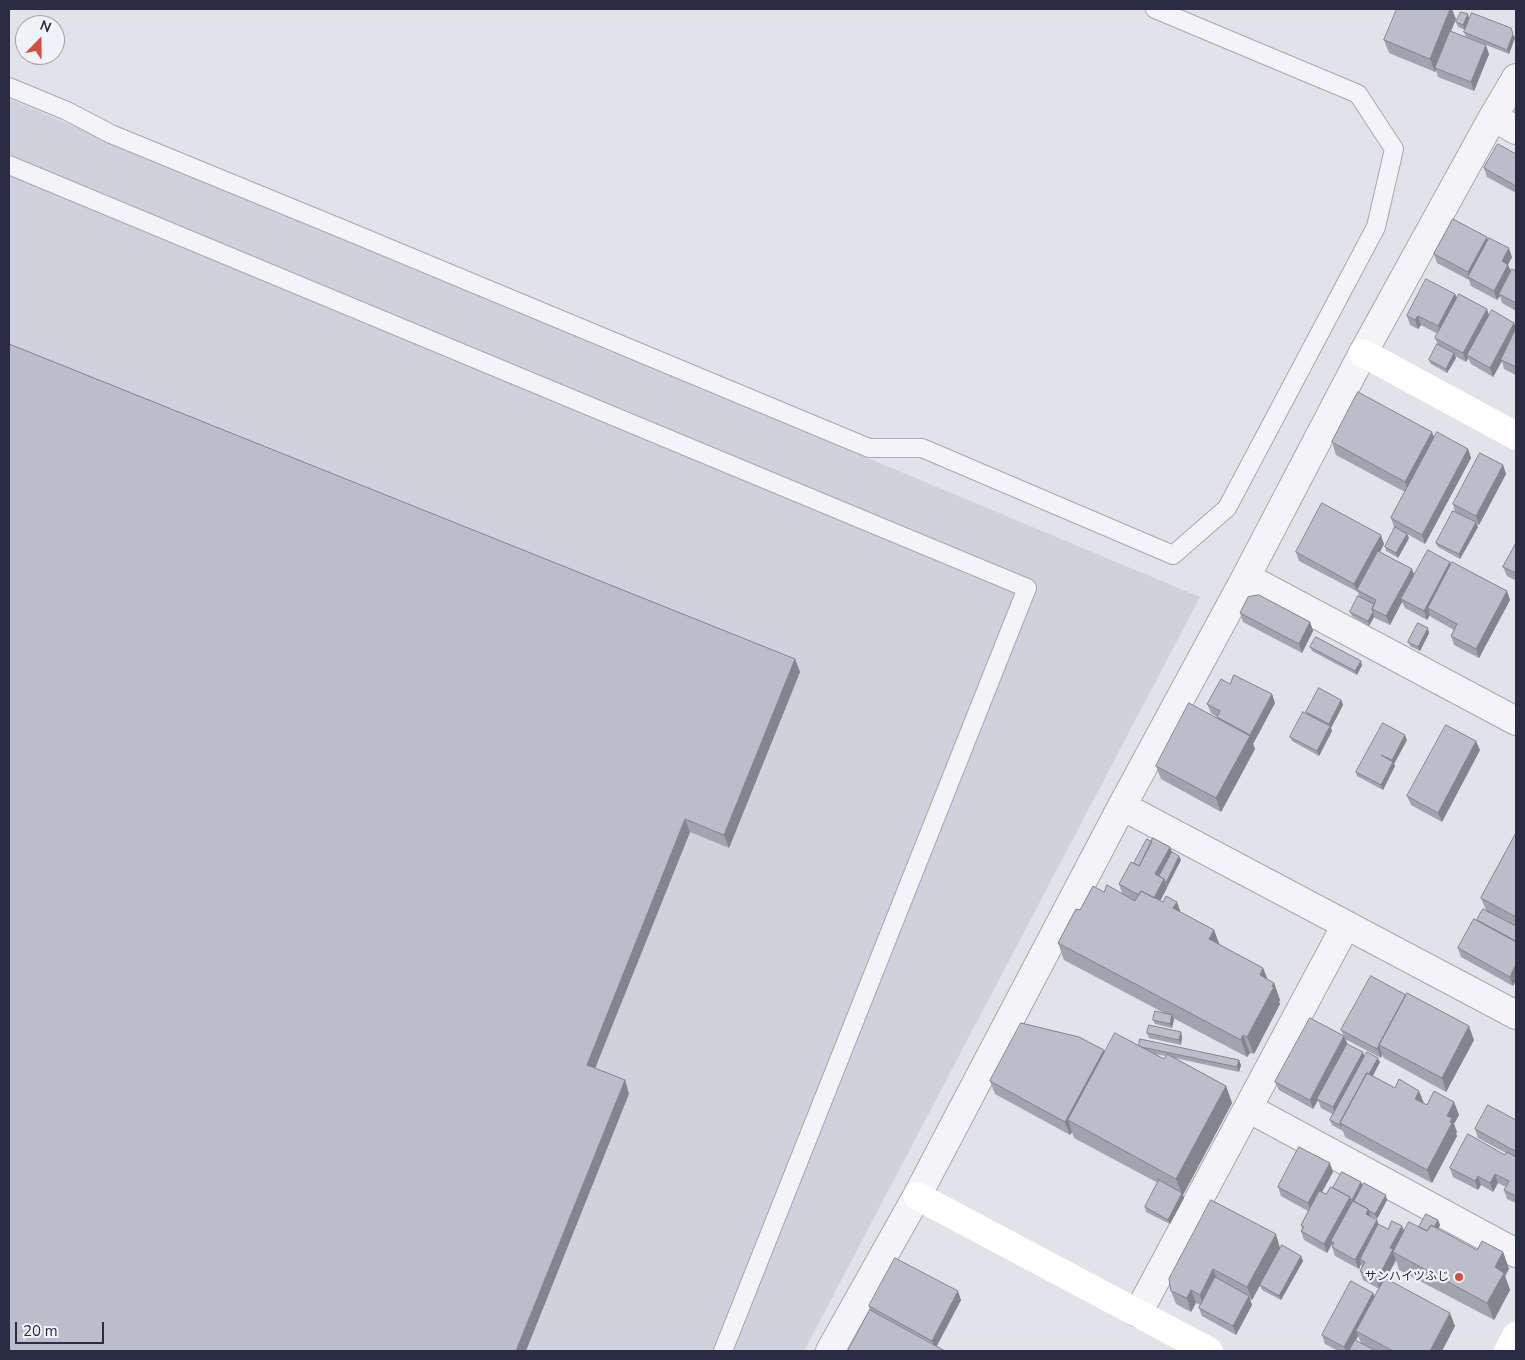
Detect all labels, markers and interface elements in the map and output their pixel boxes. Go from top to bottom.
north arrow [15,15,65,65]
text: N [37,16,54,37]
place label: サンハイツふじ [1365,1270,1449,1284]
marker: サンハイツふじ [1453,1271,1465,1283]
scale bar [18,1312,106,1344]
text: 20 m [23,1321,58,1341]

